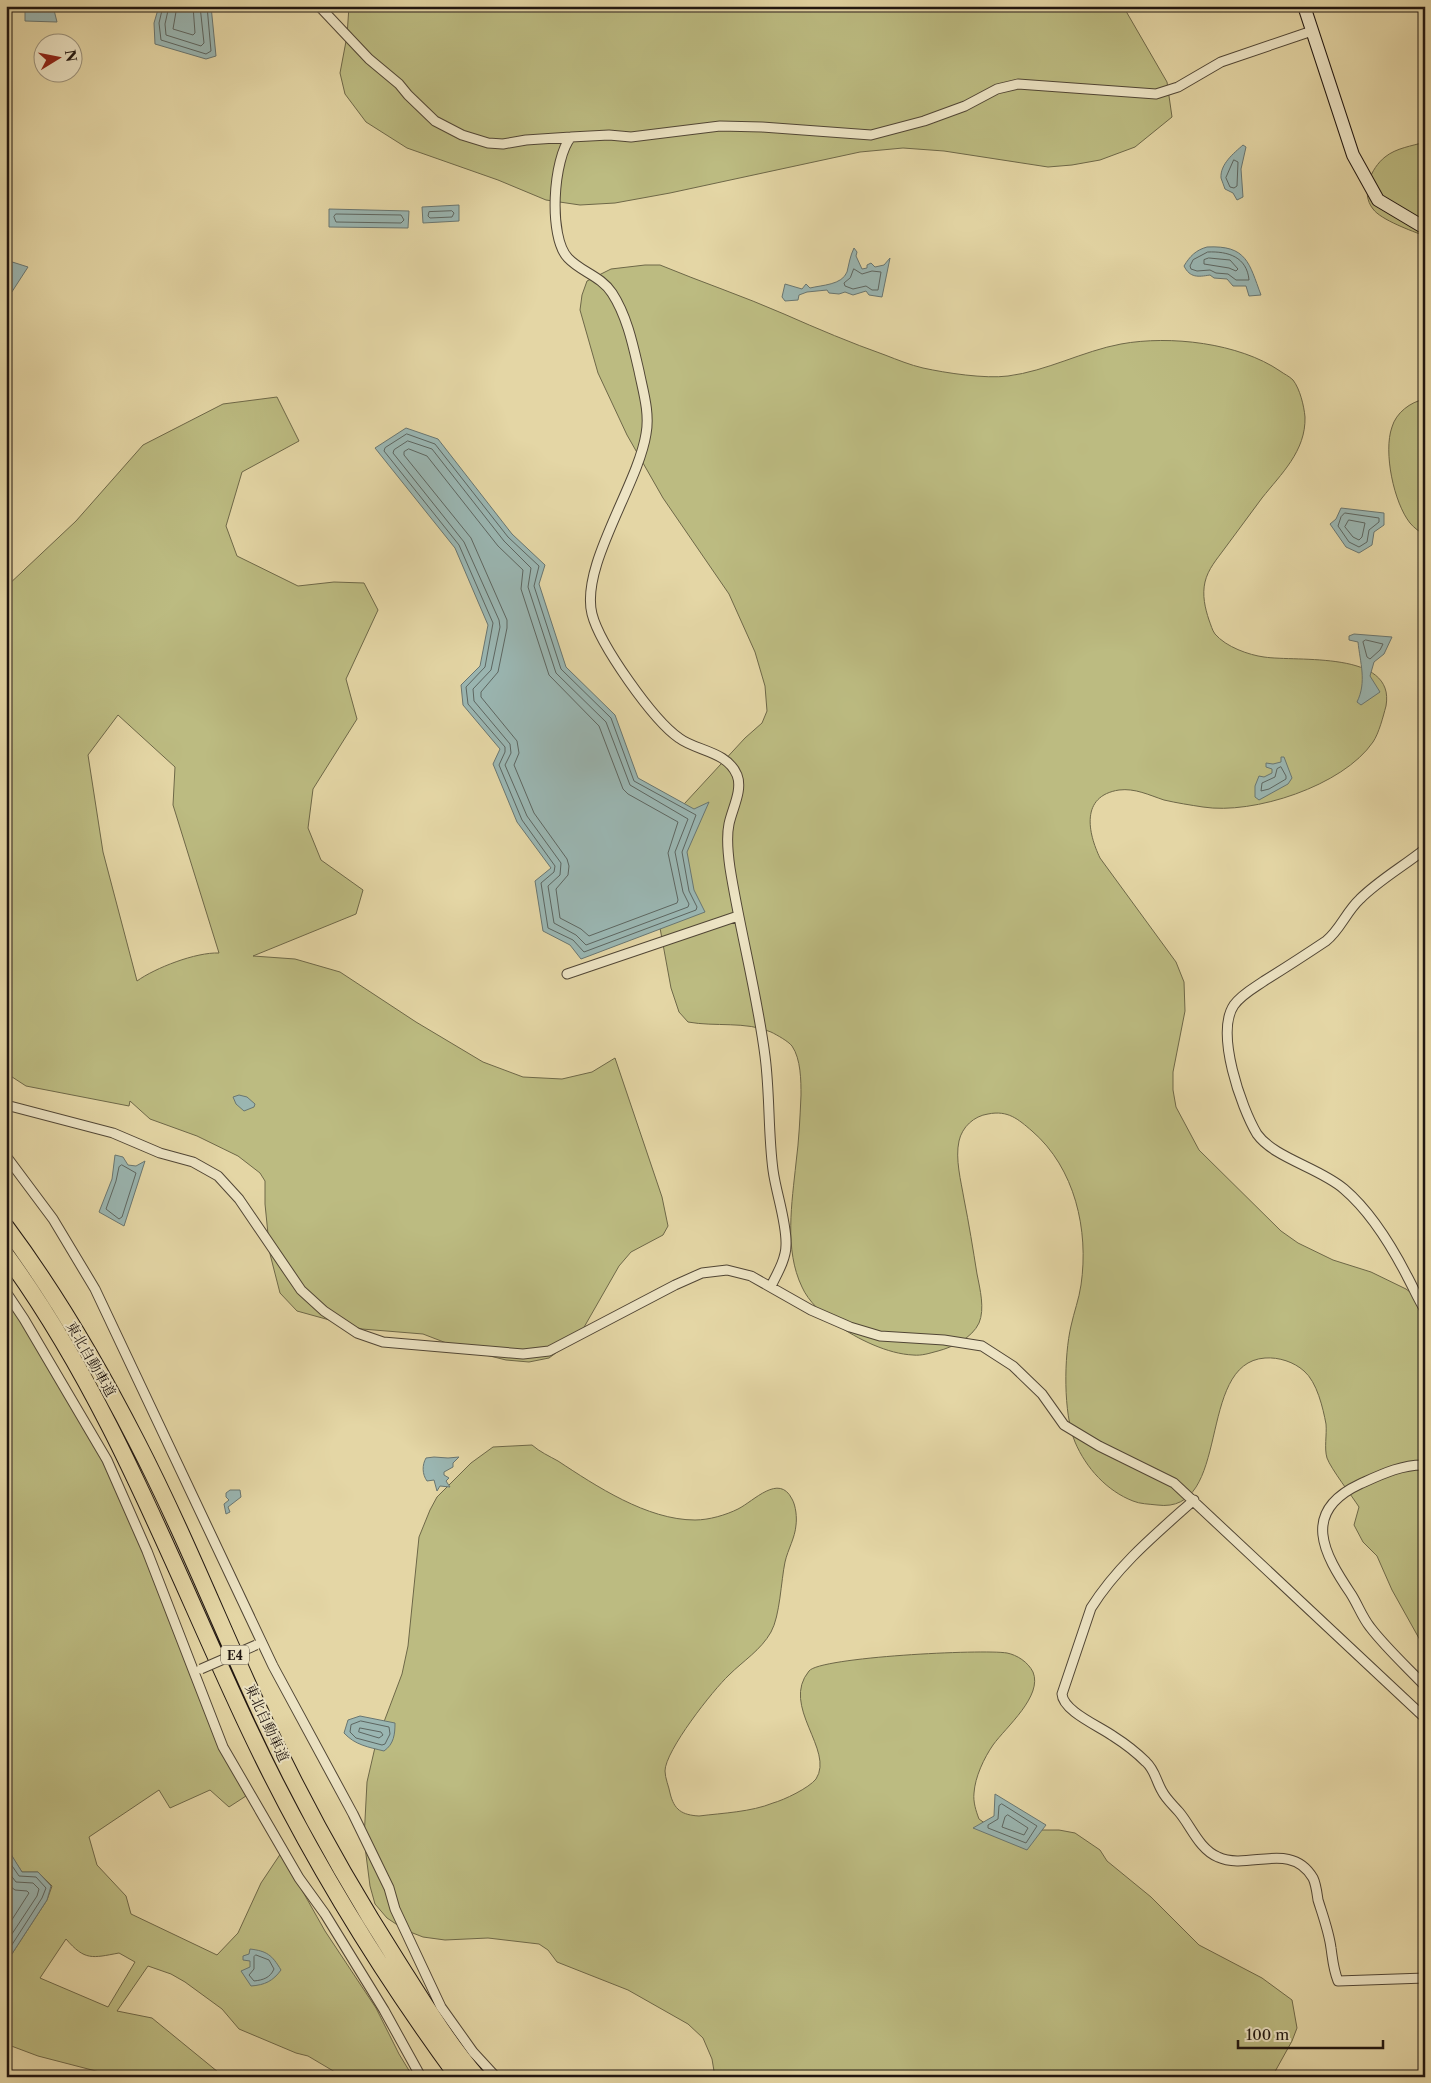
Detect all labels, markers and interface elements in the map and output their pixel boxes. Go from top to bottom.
north arrow [32,32,82,82]
text: N [61,48,81,63]
street label: 東北自動車道 [62,1318,120,1400]
road number: E4 [221,1646,249,1664]
street label: 東北自動車道 [241,1681,293,1765]
scale bar [1238,2018,1384,2050]
text: 100 m [1246,2025,1289,2044]

